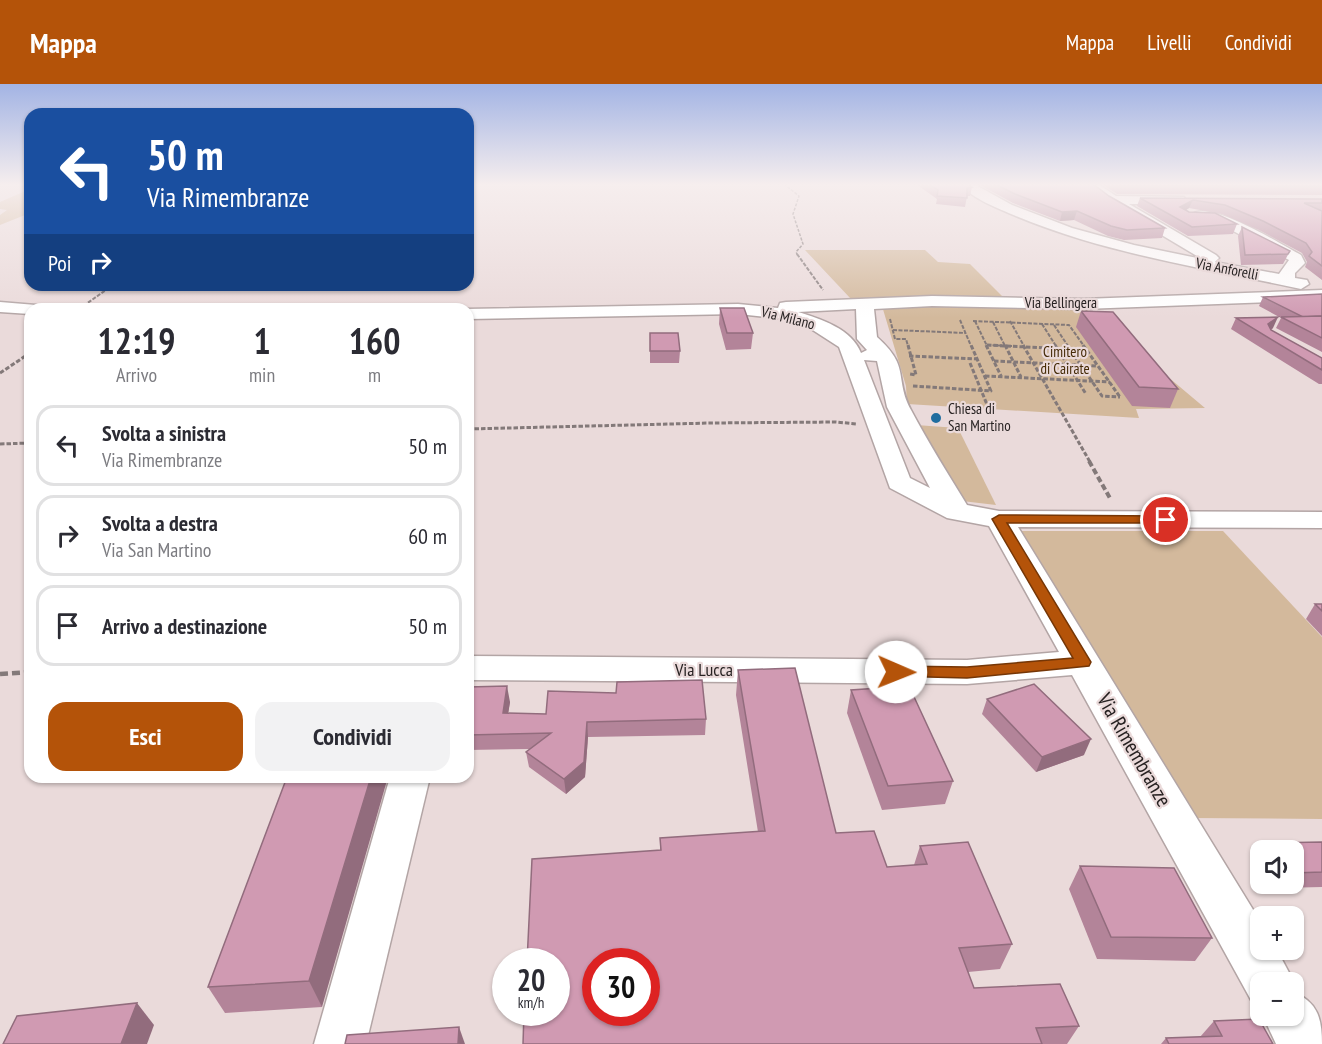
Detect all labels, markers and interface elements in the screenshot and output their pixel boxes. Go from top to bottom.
text: Mappa [30,24,97,61]
text: Mappa [1066,29,1114,56]
text: Livelli [1147,29,1192,56]
text: Condividi [1225,29,1292,56]
text: 50 m [147,127,224,182]
icon: left [48,132,126,210]
text: Via Rimembranze [147,180,309,214]
icon: right [84,246,117,279]
text: Poi [48,249,72,277]
street label: Via Anforelli [1193,253,1260,284]
street label: Via Bellingera [1024,293,1097,312]
street label: Via Milano [758,301,817,333]
text: 12:19 [98,317,175,364]
text: 1 [253,317,271,364]
text: 160 [349,317,400,364]
park label: Cimitero di Cairate [1040,342,1090,378]
text: Arrivo [116,362,157,388]
text: min [249,362,275,388]
text: m [368,362,381,388]
place label: Chiesa di San Martino [948,399,1011,435]
marker: Chiesa di San Martino [929,411,943,425]
text: Svolta a sinistra [102,419,226,447]
icon: left [51,429,84,462]
text: 50 m [408,432,447,460]
text: Via Rimembranze [102,447,222,473]
pin [1140,494,1191,545]
icon: arrive [1149,503,1182,536]
text: Svolta a destra [102,509,218,537]
icon: right [51,519,84,552]
text: 60 m [408,522,447,550]
text: Via San Martino [102,537,211,563]
icon: arrive [51,609,84,642]
text: Arrivo a destinazione [102,612,267,640]
text: 50 m [408,612,447,640]
position arrow [864,640,928,704]
street label: Via Lucca [674,658,733,681]
street label: Via Rimembranze [1091,687,1178,811]
button: Esci [48,702,243,771]
button: Condividi [255,702,450,771]
map controls [1250,840,1304,1026]
button: sound [1250,840,1304,894]
button: + [1250,906,1304,960]
speed limit sign: 30 [582,948,660,1026]
text: 20 [517,960,545,999]
button: − [1250,972,1304,1026]
text: km/h [518,993,544,1012]

